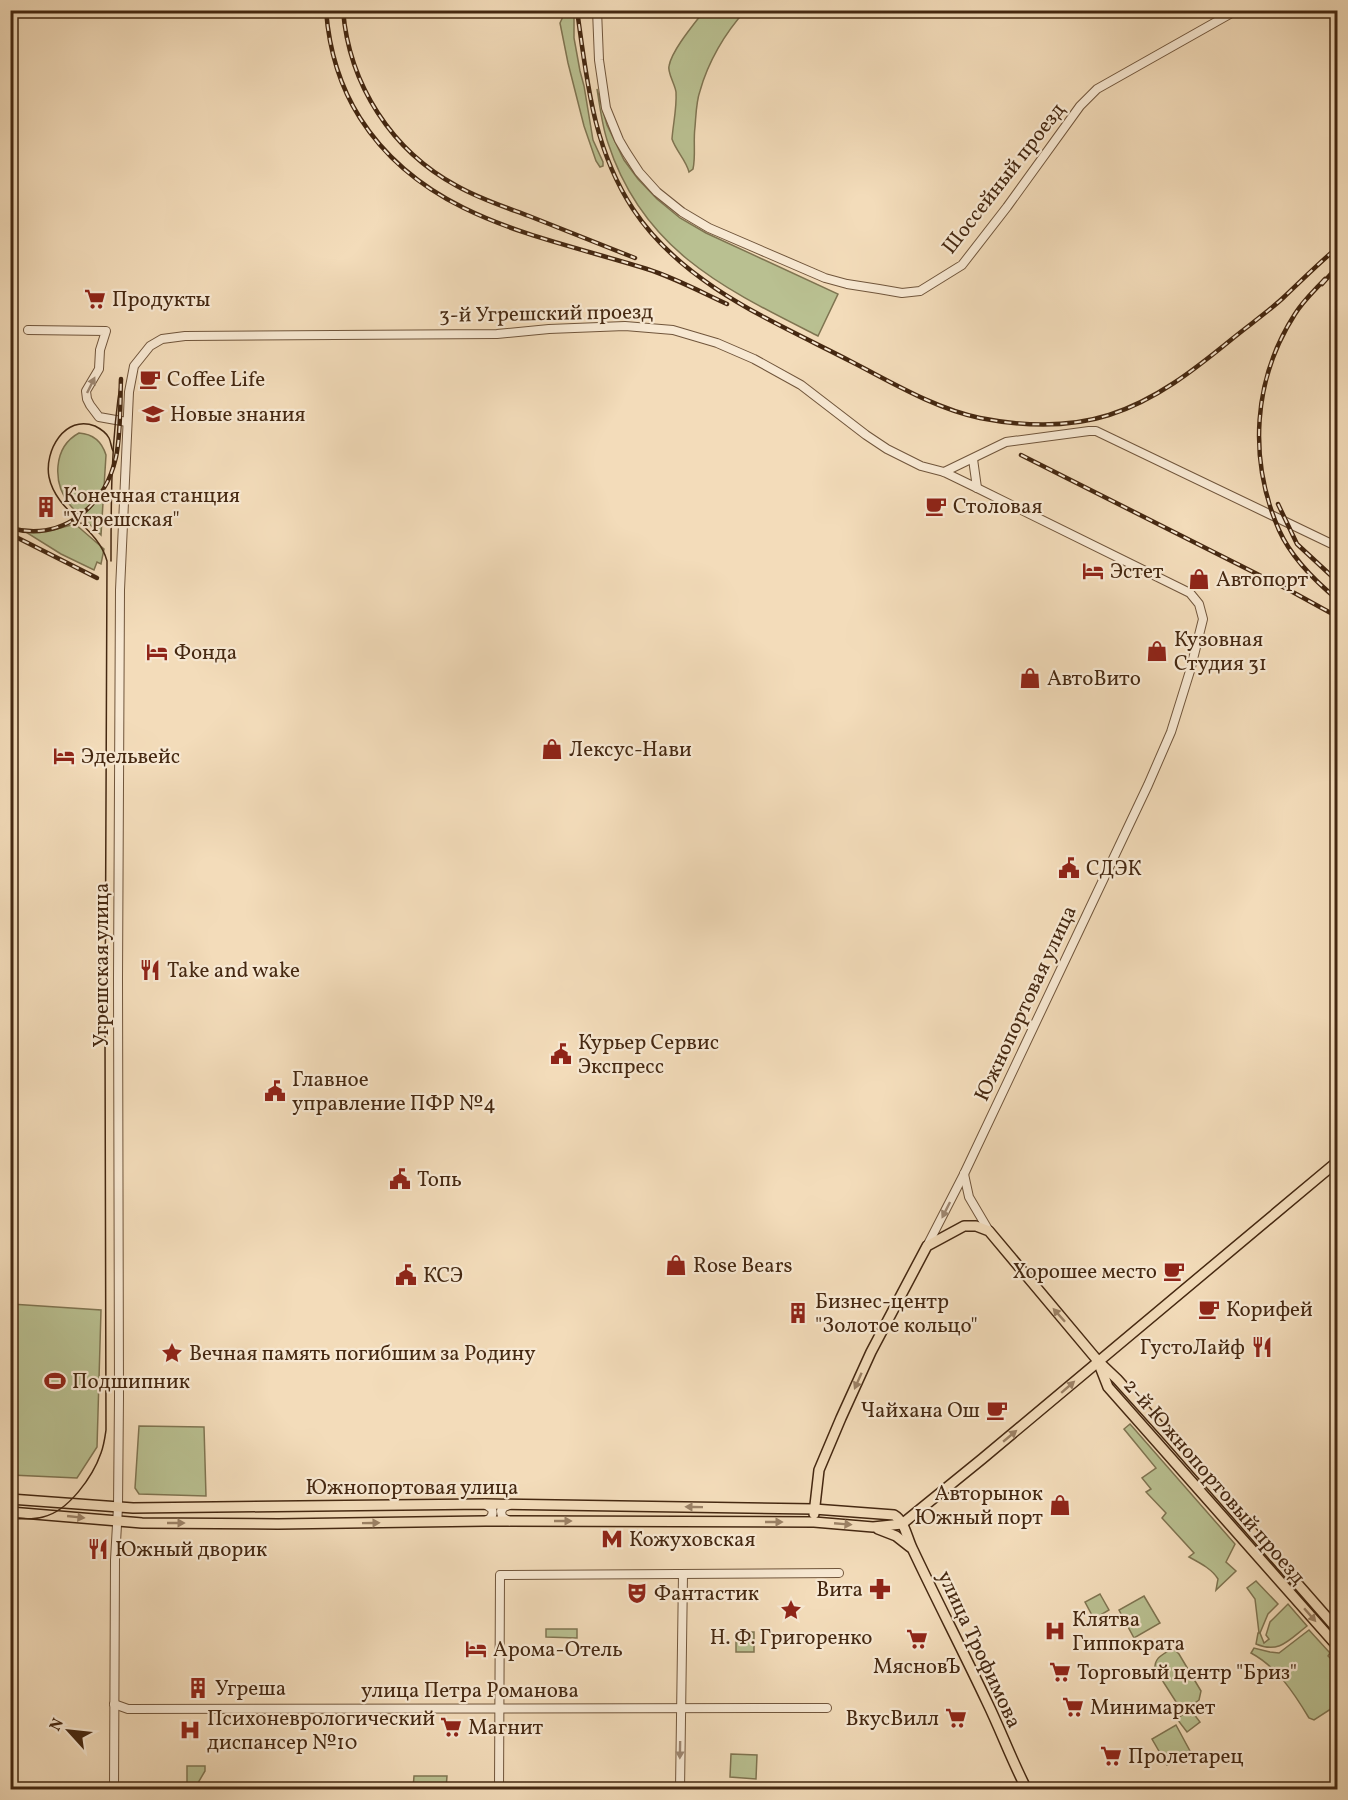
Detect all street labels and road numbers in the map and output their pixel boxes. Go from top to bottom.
street label: Шоссейный проезд [936,97,1073,261]
street label: 3-й Угрешский проезд [439,298,653,331]
street label: Угрешская улица [88,883,117,1047]
street label: Южнопортовая улица [968,901,1085,1106]
street label: 2-й Южнопортовый проезд [1116,1373,1312,1592]
street label: Южнопортовая улица [305,1474,519,1503]
street label: улица Трофимова [929,1566,1028,1733]
street label: улица Петра Романова [361,1677,579,1706]

